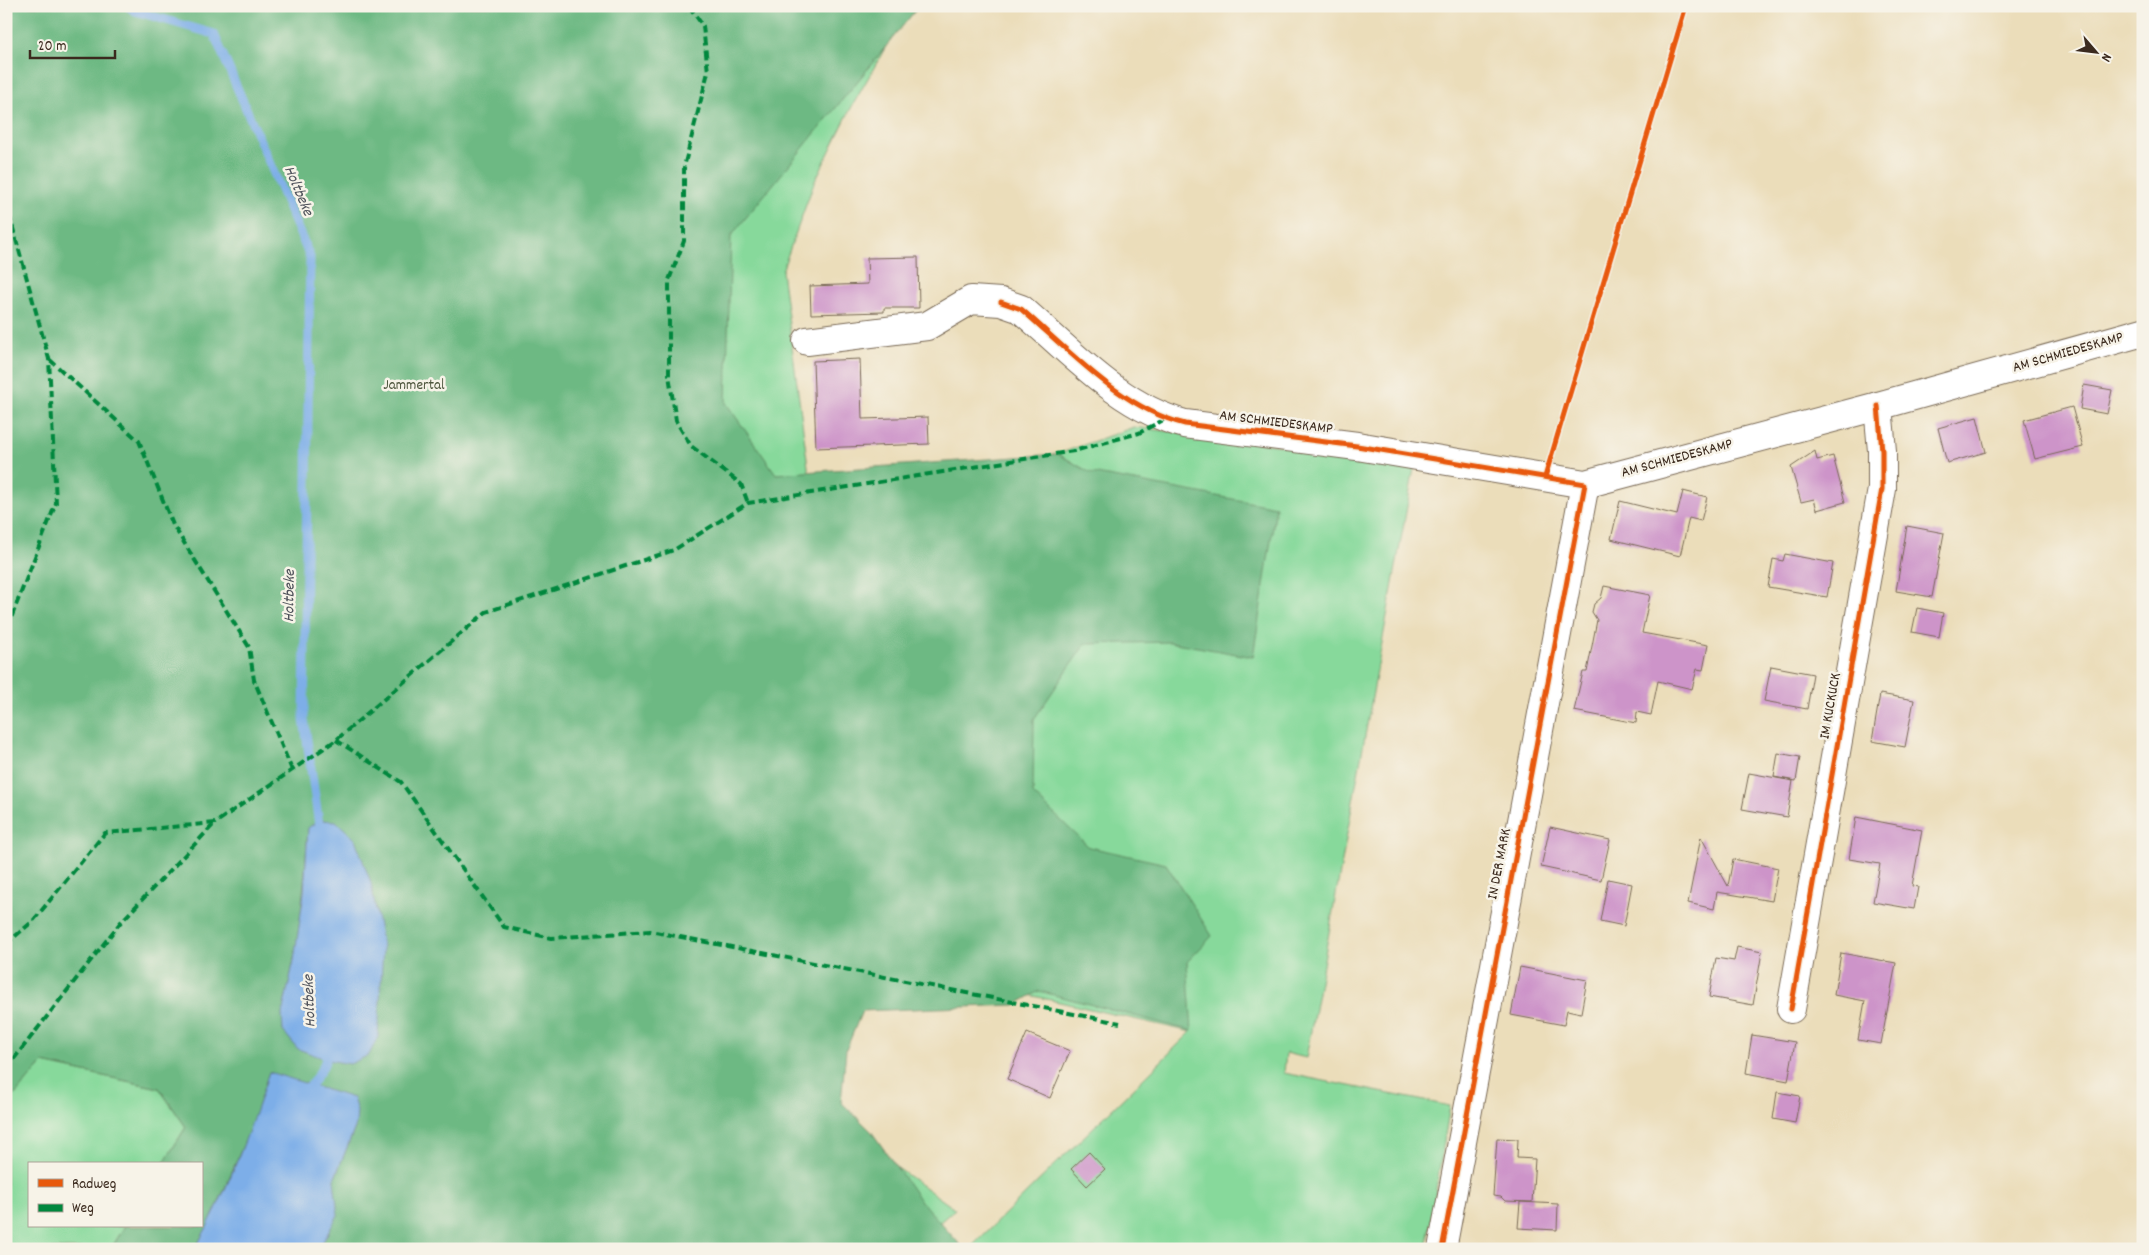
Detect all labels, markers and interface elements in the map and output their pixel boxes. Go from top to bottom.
scale bar [30,28,115,60]
north arrow [2072,28,2122,78]
text: 20 m [38,36,66,58]
text: N [2095,49,2116,65]
water label: Holtbeke [277,162,319,221]
street label: AM SCHMIEDESKAMP [2010,327,2126,379]
park label: Jammertal [383,375,445,397]
street label: AM SCHMIEDESKAMP [1218,405,1334,441]
street label: AM SCHMIEDESKAMP [1619,434,1735,484]
water label: Holtbeke [278,569,302,622]
street label: IM KUCKUCK [1814,671,1848,741]
street label: IN DER MARK [1482,827,1518,901]
water label: Holtbeke [298,973,322,1028]
legend [28,1162,202,1228]
text: Radweg [72,1174,116,1196]
text: Weg [72,1198,94,1220]

